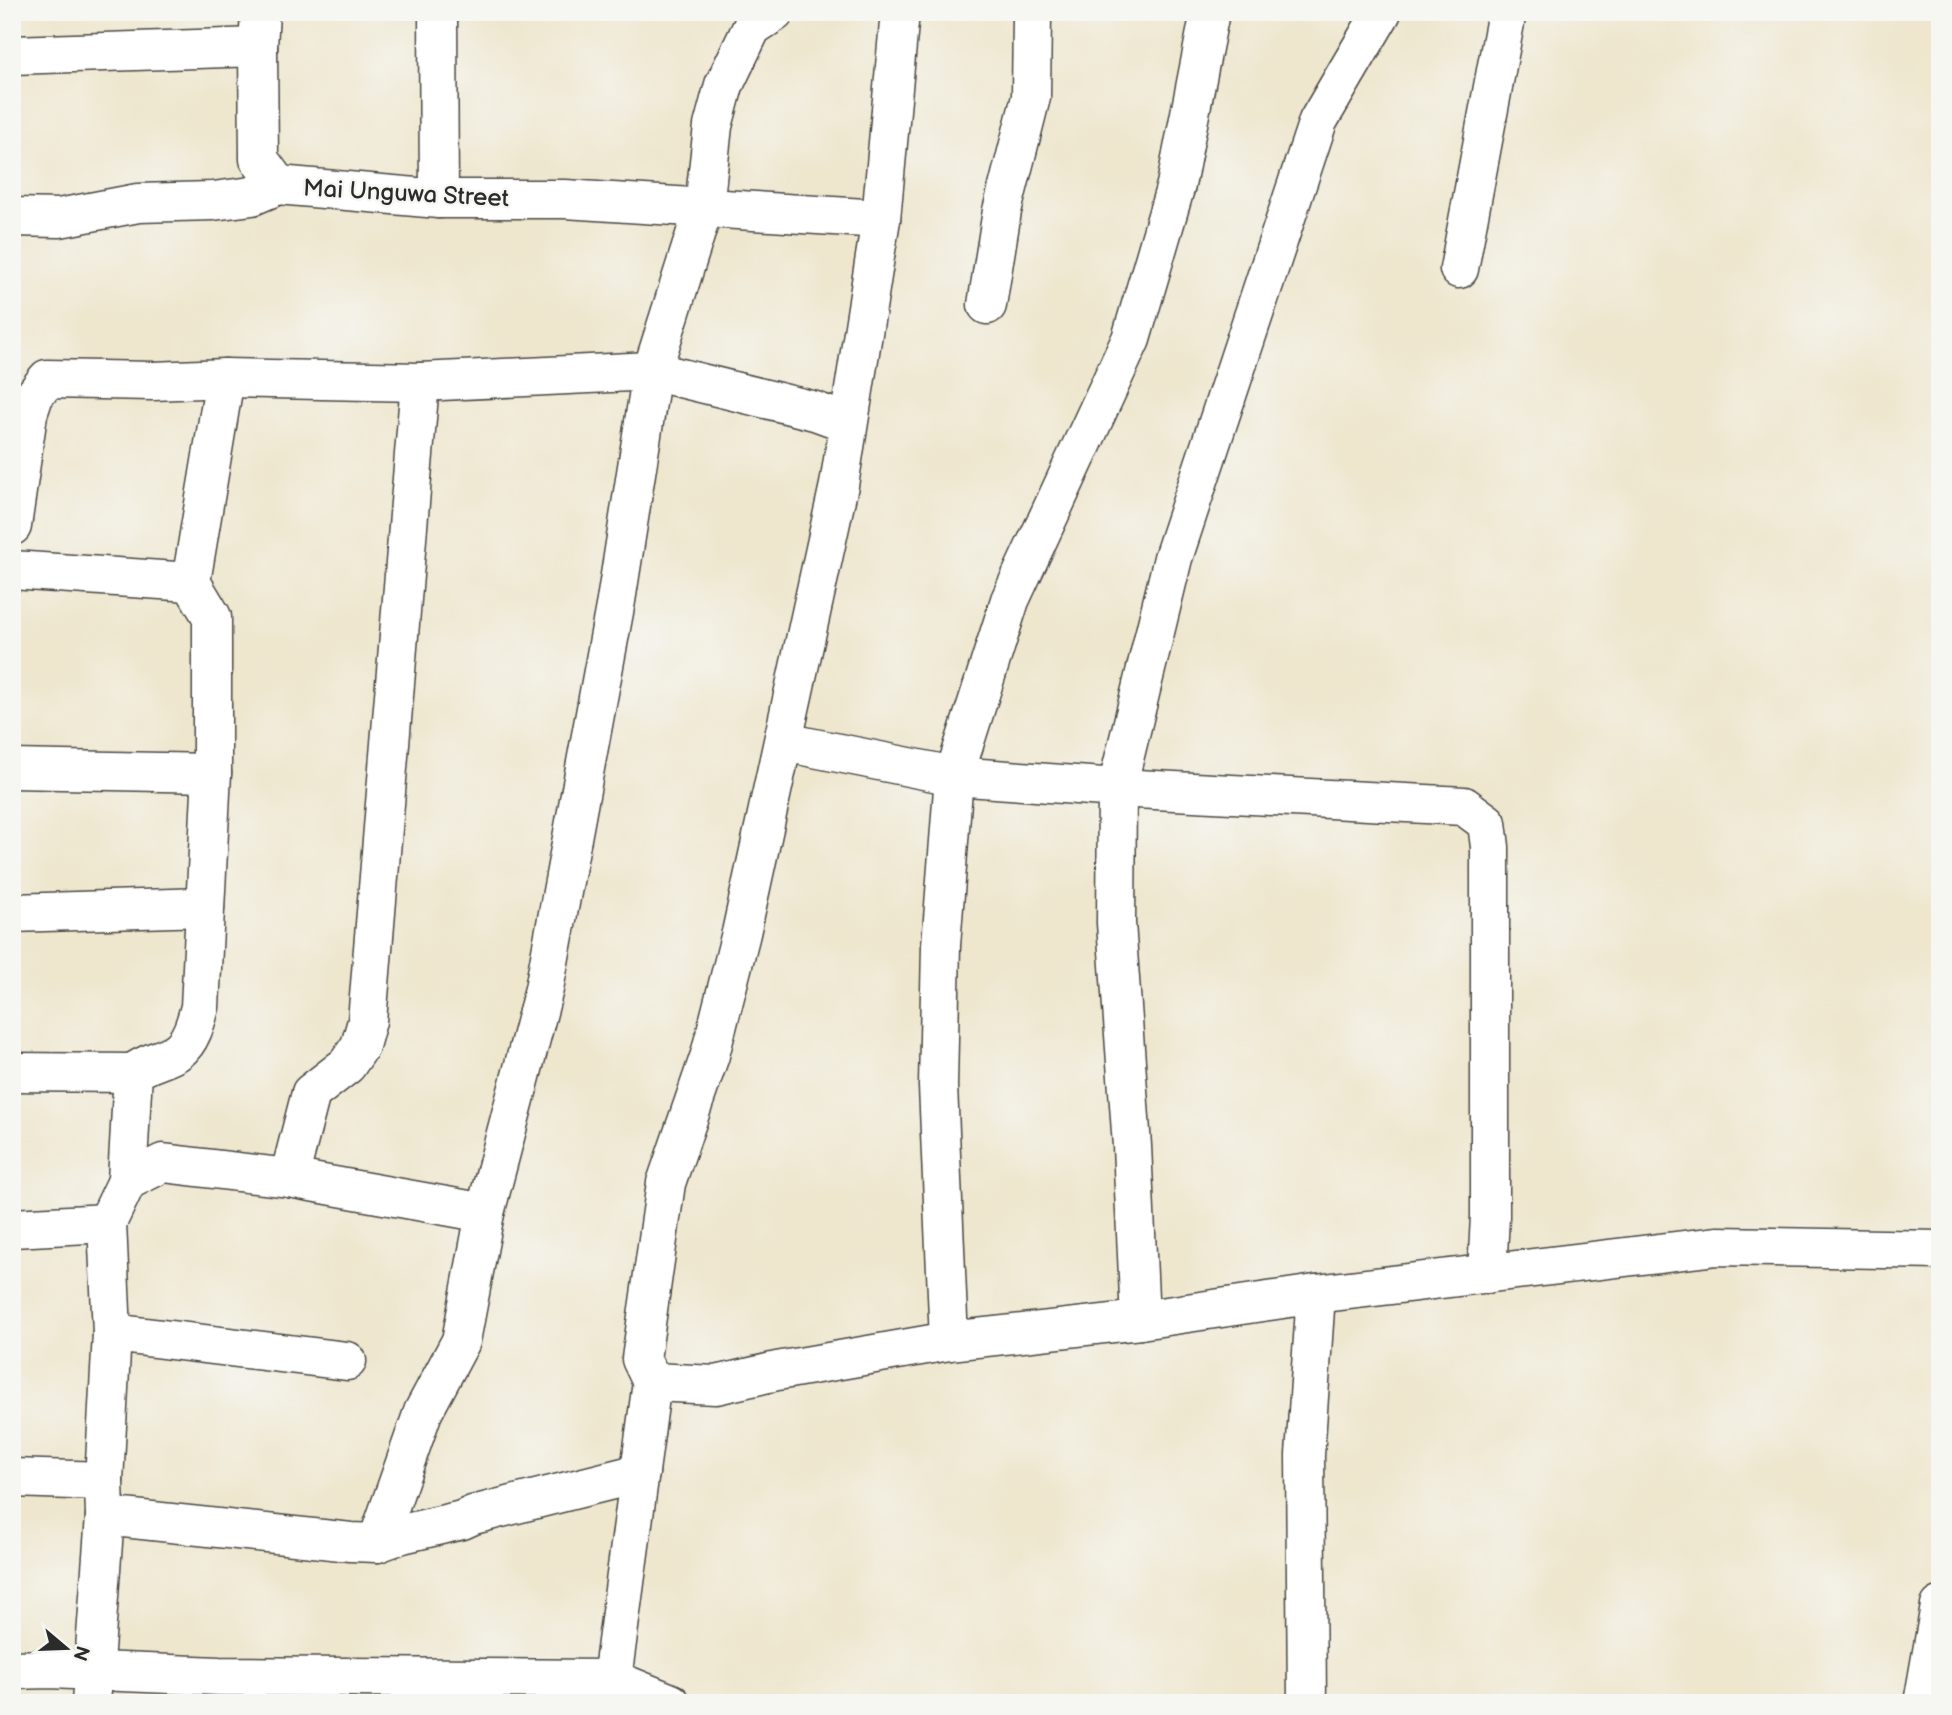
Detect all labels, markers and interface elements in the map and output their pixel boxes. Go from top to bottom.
street label: Mai Unguwa Street [302,174,510,213]
north arrow [32,1614,102,1684]
text: N [67,1643,94,1664]

